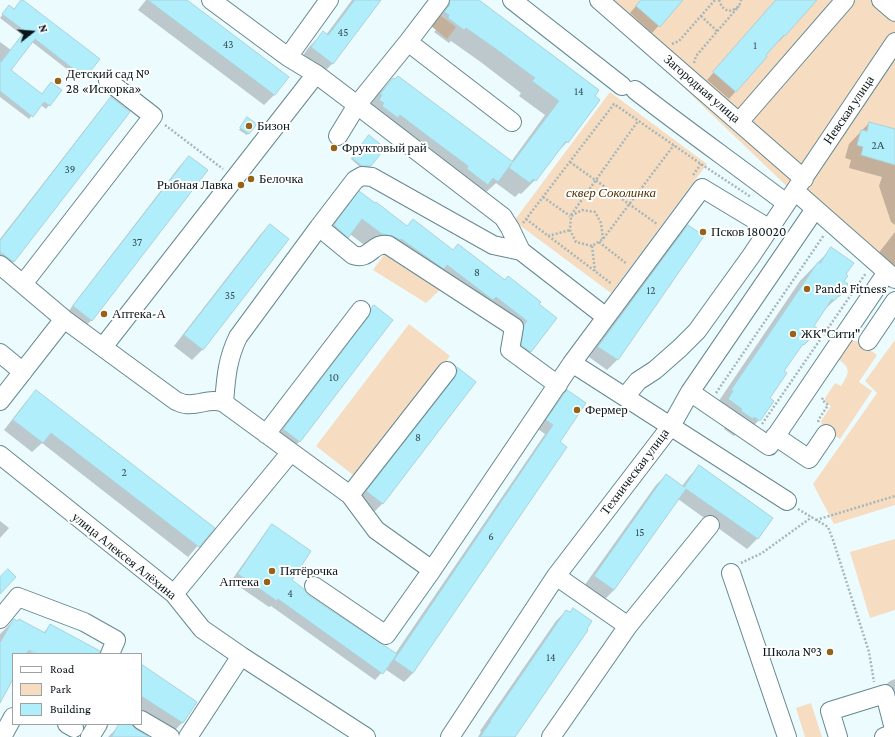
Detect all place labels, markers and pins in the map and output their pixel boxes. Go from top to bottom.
place label: Детский сад № 28 «Искорка» [66,66,149,97]
marker: Детский сад № 28 «Искорка» [53,76,63,86]
place label: Бизон [257,118,290,134]
marker: Бизон [244,121,254,131]
place label: Фруктовый рай [342,140,427,156]
marker: Фруктовый рай [329,143,339,153]
place label: Белочка [259,171,303,187]
marker: Белочка [246,174,256,184]
place label: Рыбная Лавка [157,177,233,193]
marker: Рыбная Лавка [236,180,246,190]
place label: Псков 180020 [711,224,786,240]
marker: Псков 180020 [698,227,708,237]
place label: Panda Fitness [815,281,887,297]
marker: Panda Fitness [802,284,812,294]
place label: Аптека-А [112,306,166,322]
marker: Аптека-А [99,309,109,319]
place label: ЖК"Сити" [801,326,860,342]
marker: ЖК"Сити" [788,329,798,339]
place label: Фермер [585,402,628,418]
marker: Фермер [572,405,582,415]
place label: Пятёрочка [280,563,338,579]
marker: Пятёрочка [267,566,277,576]
place label: Аптека [219,574,259,590]
marker: Аптека [262,577,272,587]
place label: Школа №3 [763,644,822,660]
marker: Школа №3 [825,647,835,657]

